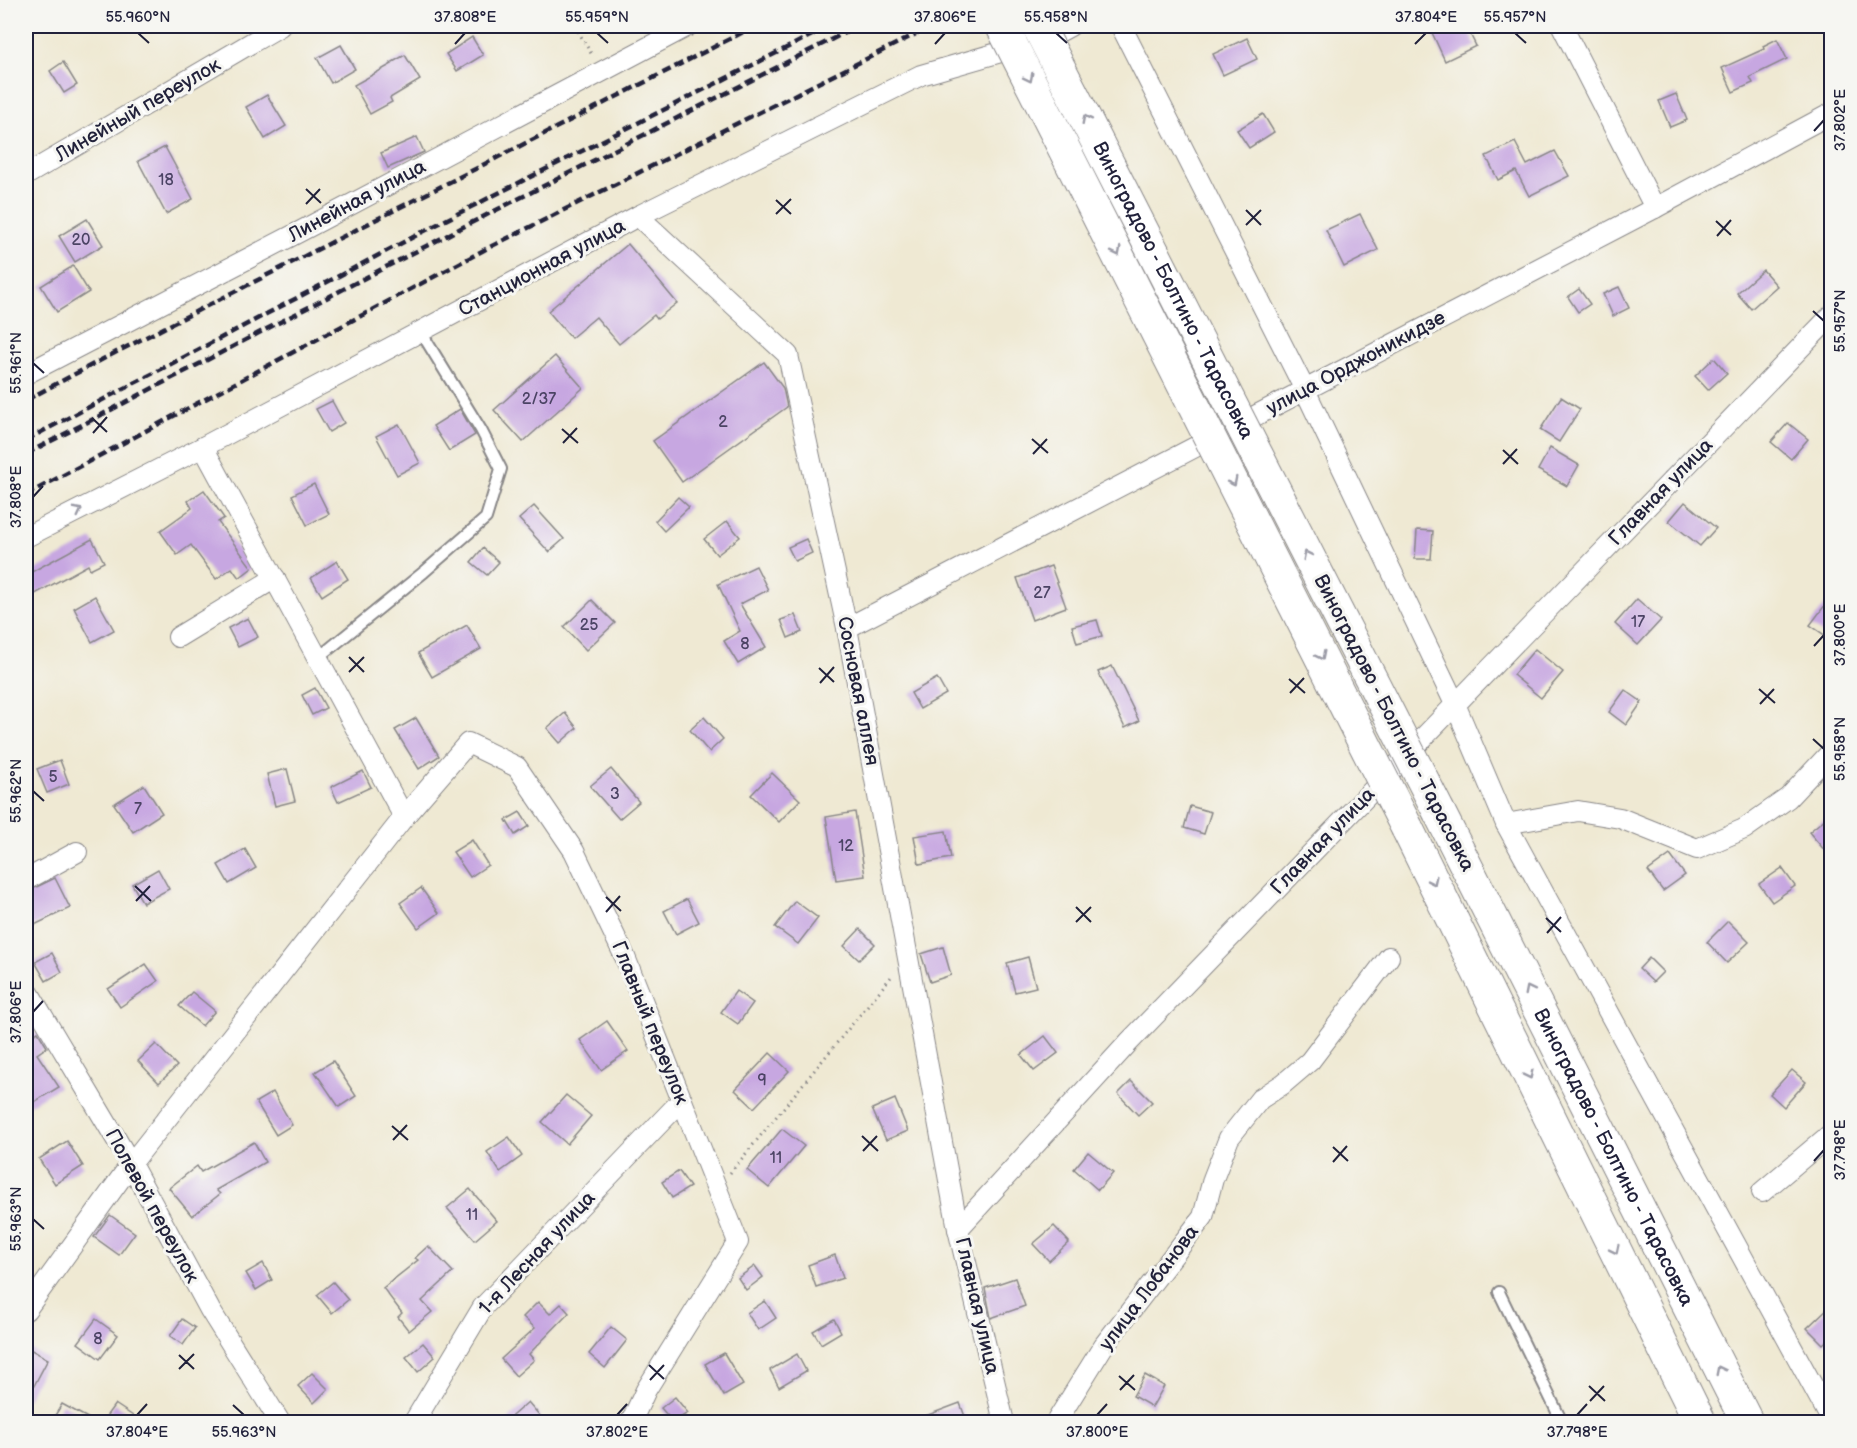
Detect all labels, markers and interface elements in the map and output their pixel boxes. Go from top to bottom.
text: 55.960°N [106,8,170,27]
text: 37.808°E [434,8,496,27]
text: 55.959°N [565,8,629,27]
text: 37.806°E [914,8,976,27]
text: 55.958°N [1024,8,1088,27]
text: 37.804°E [1395,8,1457,27]
text: 55.957°N [1484,8,1546,27]
street label: Линейный переулок [50,53,225,168]
one-way arrow [1021,71,1033,82]
text: 37.802°E [1831,89,1850,151]
one-way arrow [1081,114,1093,125]
street label: Виноградово - Болтино - Тарасовка [1087,138,1259,443]
street label: Линейная улица [283,154,430,248]
house number: 18 [158,171,174,190]
street label: Станционная улица [455,214,630,322]
house number: 20 [72,231,90,250]
one-way arrow [1109,245,1121,256]
text: 55.957°N [1831,290,1850,352]
street label: улица Орджоникидзе [1262,306,1450,420]
text: 55.961°N [7,332,26,394]
house number: 2/37 [522,390,556,409]
house number: 2 [718,413,728,432]
street label: Главная улица [1604,433,1718,551]
text: 37.808°E [7,466,26,528]
one-way arrow [1225,476,1237,487]
one-way arrow [71,507,82,518]
one-way arrow [1303,550,1315,561]
street label: Виноградово - Болтино - Тарасовка [1308,570,1480,876]
house number: 27 [1033,584,1051,603]
text: 37.800°E [1831,604,1850,666]
house number: 17 [1631,613,1645,632]
street label: Сосновая аллея [832,615,884,767]
house number: 25 [580,616,598,635]
house number: 8 [740,635,750,654]
one-way arrow [1313,650,1325,661]
text: 55.958°N [1831,717,1850,781]
text: 55.962°N [7,759,26,823]
house number: 5 [48,768,58,787]
street label: Главная улица [1266,782,1380,900]
house number: 3 [610,785,620,804]
house number: 7 [134,800,142,819]
house number: 12 [838,837,854,856]
one-way arrow [1426,875,1438,886]
street label: Главный переулок [606,938,694,1108]
text: 37.806°E [7,981,26,1043]
one-way arrow [1525,985,1536,996]
street label: Виноградово - Болтино - Тарасовка [1528,1005,1699,1311]
one-way arrow [1521,1068,1533,1079]
house number: 9 [757,1071,767,1090]
text: 37.798°E [1831,1119,1850,1181]
street label: Полевой переулок [100,1125,204,1287]
house number: 11 [770,1149,782,1168]
text: 55.963°N [7,1186,26,1252]
street label: 1-я Лесная улица [474,1186,601,1320]
house number: 11 [466,1206,478,1225]
street label: улица Лобанова [1094,1220,1204,1355]
street label: Главная улица [950,1235,1004,1377]
one-way arrow [1607,1243,1619,1254]
house number: 8 [93,1330,103,1349]
one-way arrow [1716,1366,1728,1377]
text: 37.804°E [106,1423,168,1442]
text: 55.963°N [211,1423,277,1442]
text: 37.802°E [586,1423,648,1442]
text: 37.800°E [1066,1423,1128,1442]
text: 37.798°E [1546,1423,1608,1442]

